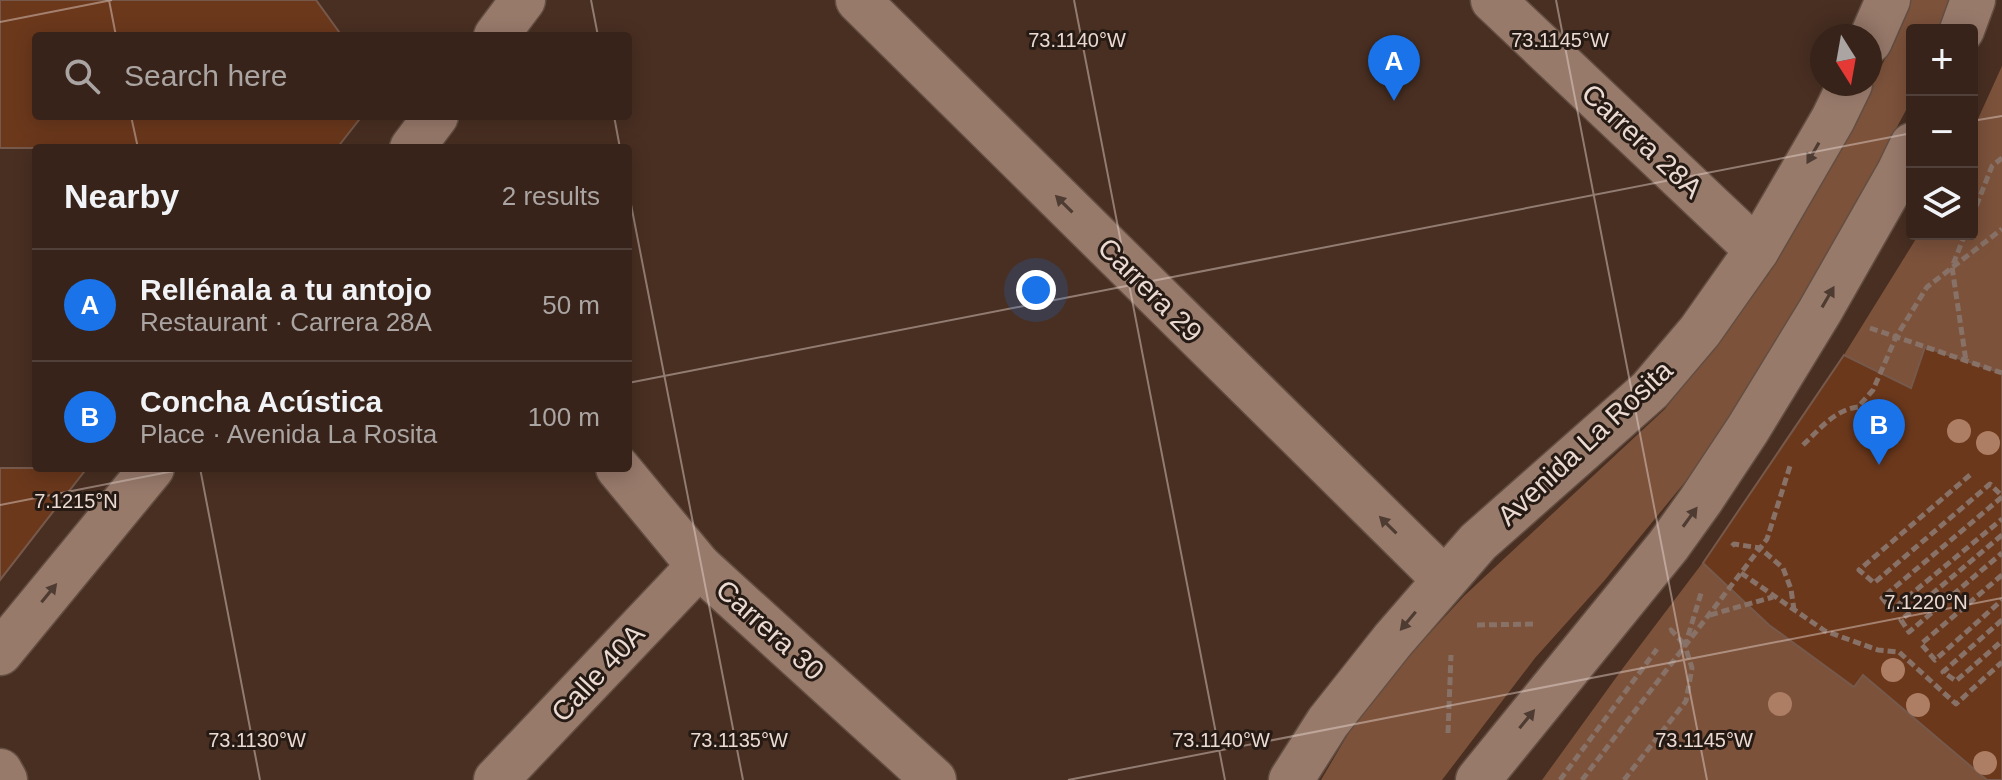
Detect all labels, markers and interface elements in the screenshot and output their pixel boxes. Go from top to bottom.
north arrow [1810,24,1882,96]
map controls [1906,24,1978,240]
button: + [1906,24,1978,96]
text: 73.1140°W [1028,29,1126,51]
text: 73.1145°W [1511,29,1609,51]
search box [32,32,632,120]
pin: A [1368,35,1420,101]
icon: search [60,54,104,98]
text: Search here [124,59,287,92]
street label: Carrera 28A [1576,78,1709,205]
button: − [1906,96,1978,168]
one-way arrow [1806,142,1820,164]
button: layers [1906,168,1978,240]
text: Nearby [64,177,179,215]
text: 2 results [502,181,600,211]
one-way arrow [1055,195,1074,214]
street label: Carrera 29 [1092,232,1208,348]
your location [1016,270,1056,310]
text: Rellénala a tu antojo [140,273,432,306]
one-way arrow [1821,285,1835,308]
text: A [81,290,99,320]
text: 50 m [542,290,600,320]
text: Restaurant · Carrera 28A [140,307,432,337]
street label: Avenida La Rosita [1492,354,1679,532]
text: Concha Acústica [140,385,382,418]
pin: B [1853,399,1905,465]
text: B [81,402,99,432]
text: 100 m [528,402,600,432]
text: Place · Avenida La Rosita [140,419,437,449]
text: 7.1215°N [34,490,118,512]
one-way arrow [1681,506,1697,527]
one-way arrow [1379,516,1398,535]
street label: Carrera 30 [710,574,830,686]
one-way arrow [41,583,57,603]
text: 7.1220°N [1884,591,1968,613]
one-way arrow [1400,611,1417,631]
street label: Calle 40A [545,618,651,728]
one-way arrow [1518,709,1535,729]
text: 73.1130°W [208,729,306,751]
text: 73.1135°W [690,729,788,751]
text: 73.1140°W [1172,729,1270,751]
text: 73.1145°W [1655,729,1753,751]

